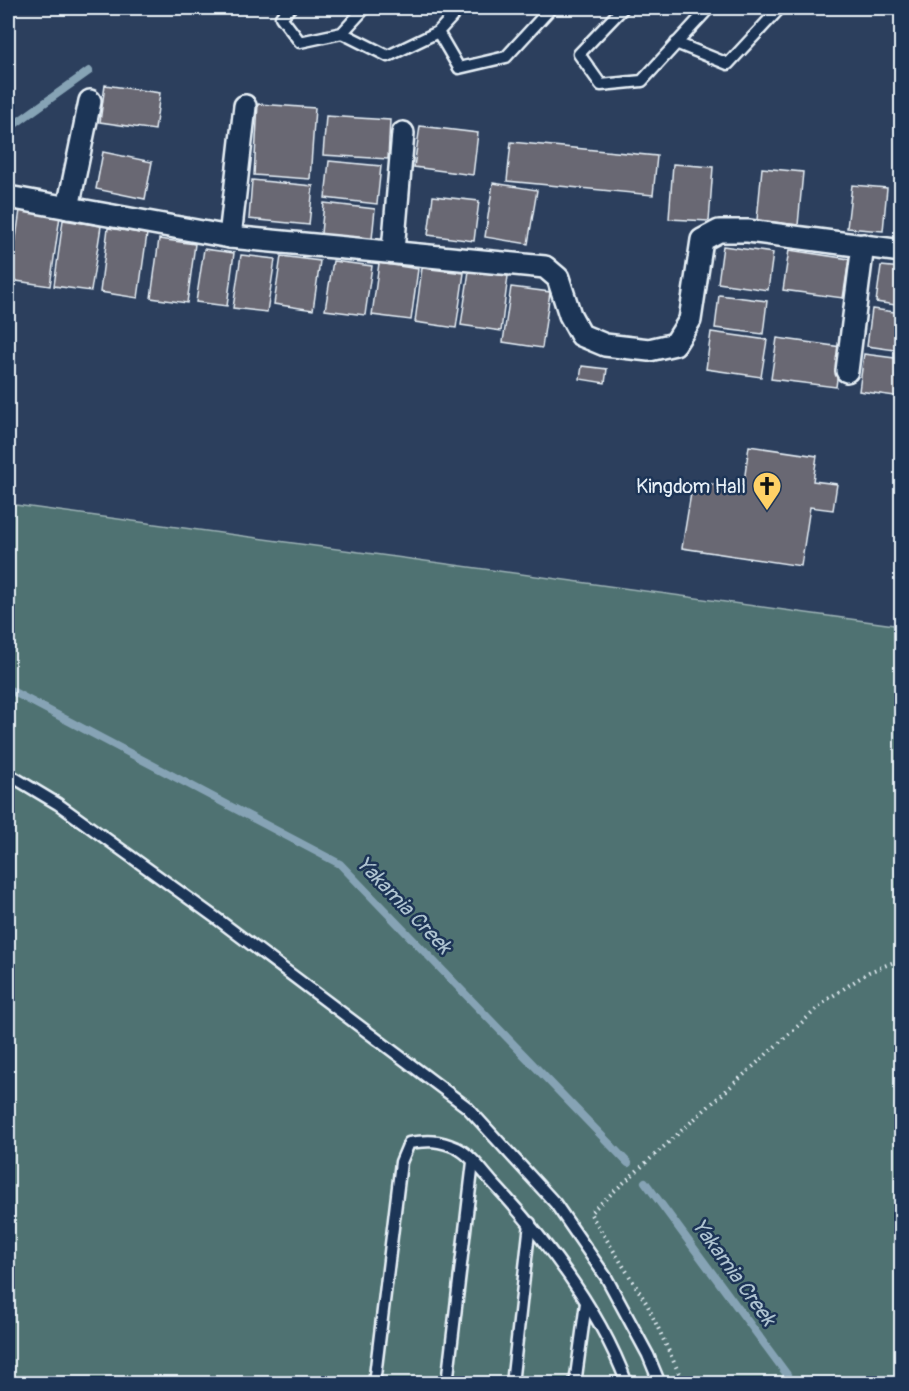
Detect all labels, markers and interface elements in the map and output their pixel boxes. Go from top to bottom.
church icon: Kingdom Hall [751,470,783,512]
place label: Kingdom Hall [636,474,746,499]
water label: Yakamia Creek [350,851,459,962]
water label: Yakamia Creek [686,1213,783,1333]

